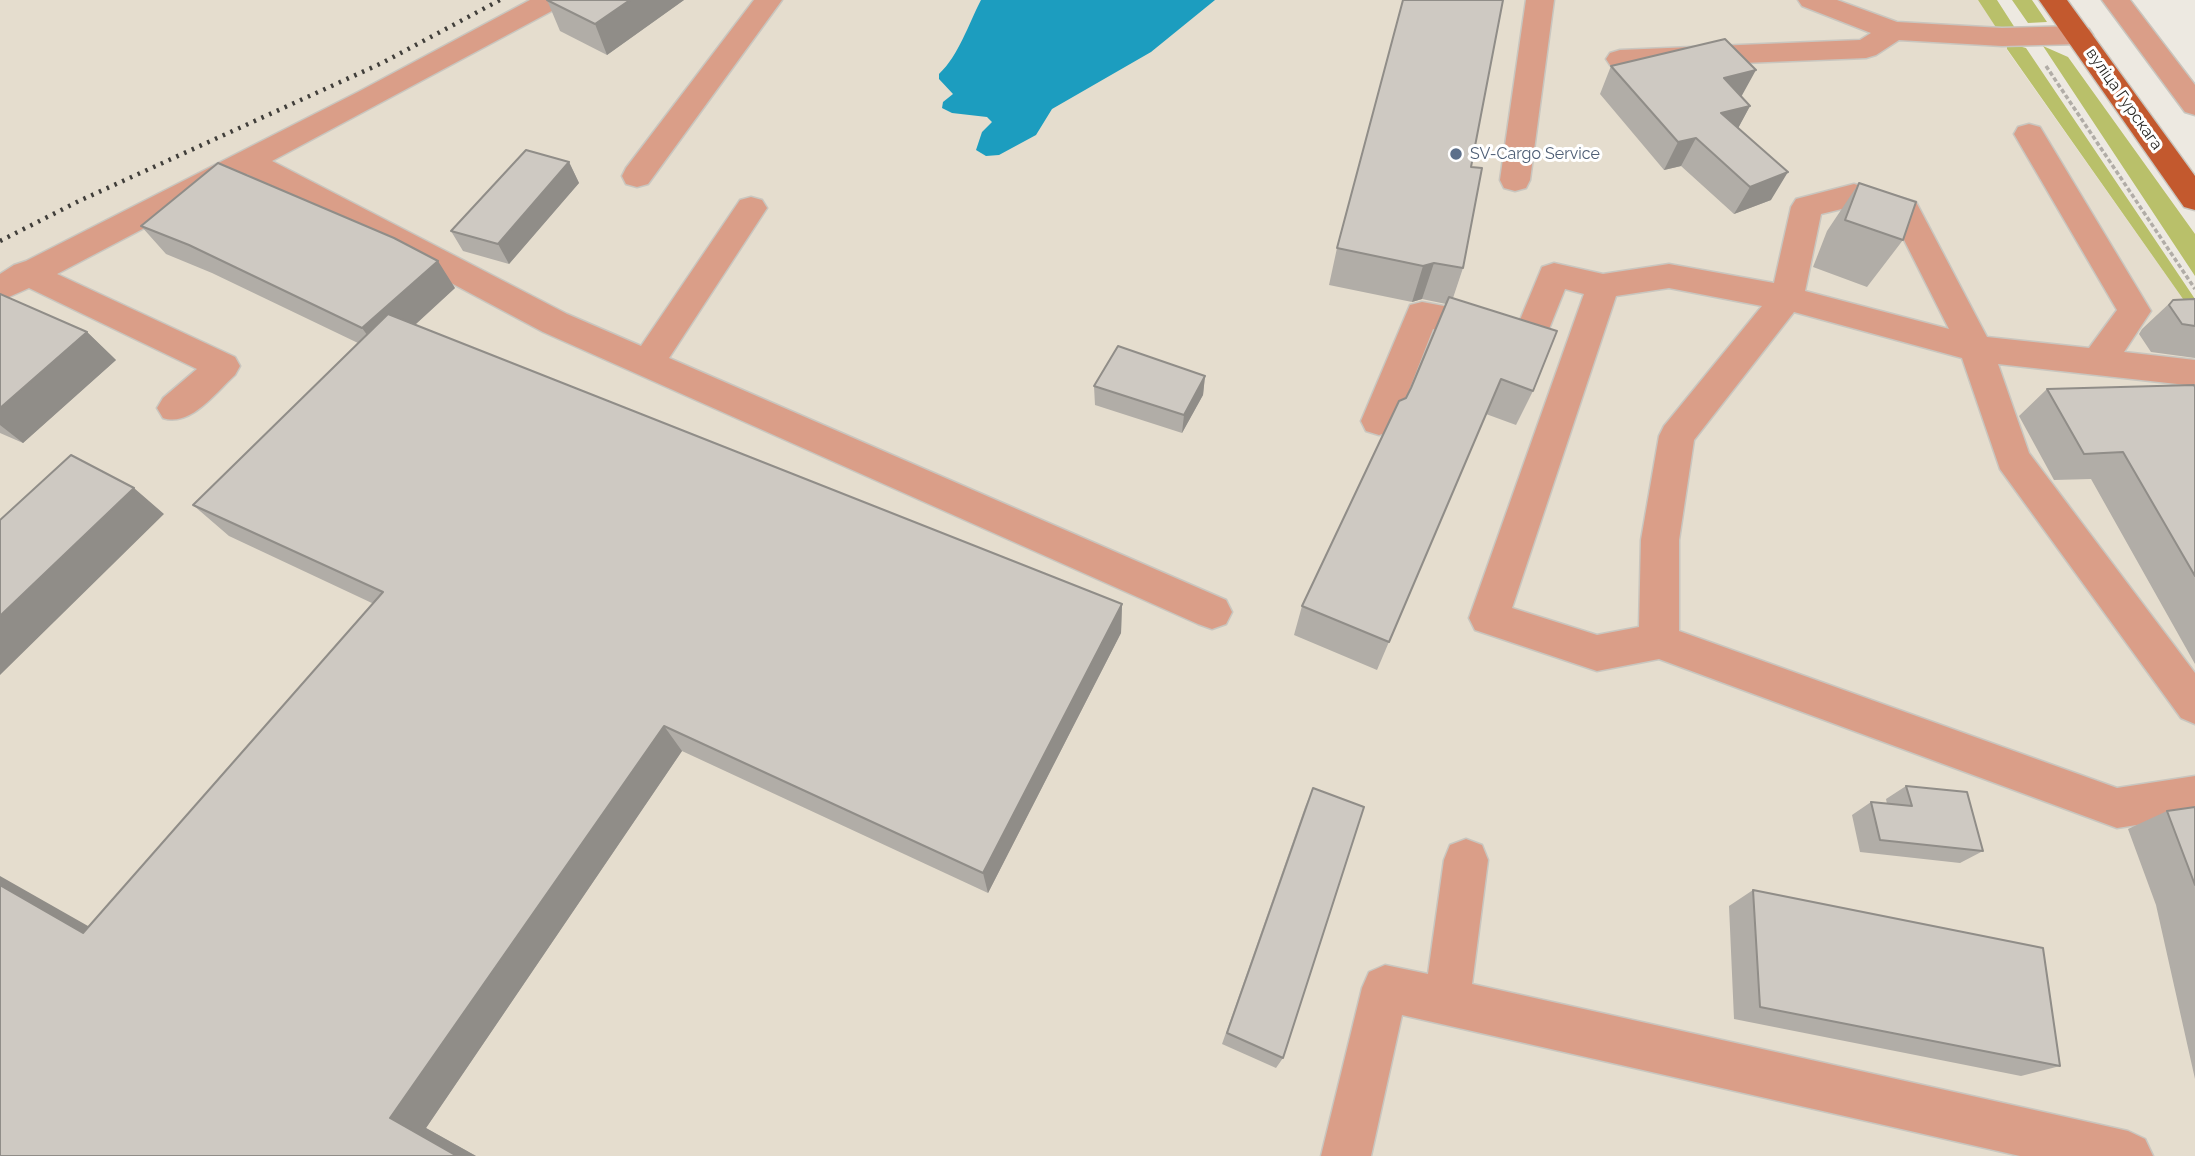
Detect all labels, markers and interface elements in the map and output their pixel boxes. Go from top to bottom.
street label: вуліца Гурскага [2082,44,2166,154]
place label: SV-Cargo Service [1470,144,1600,164]
marker: SV-Cargo Service [1448,146,1464,162]

